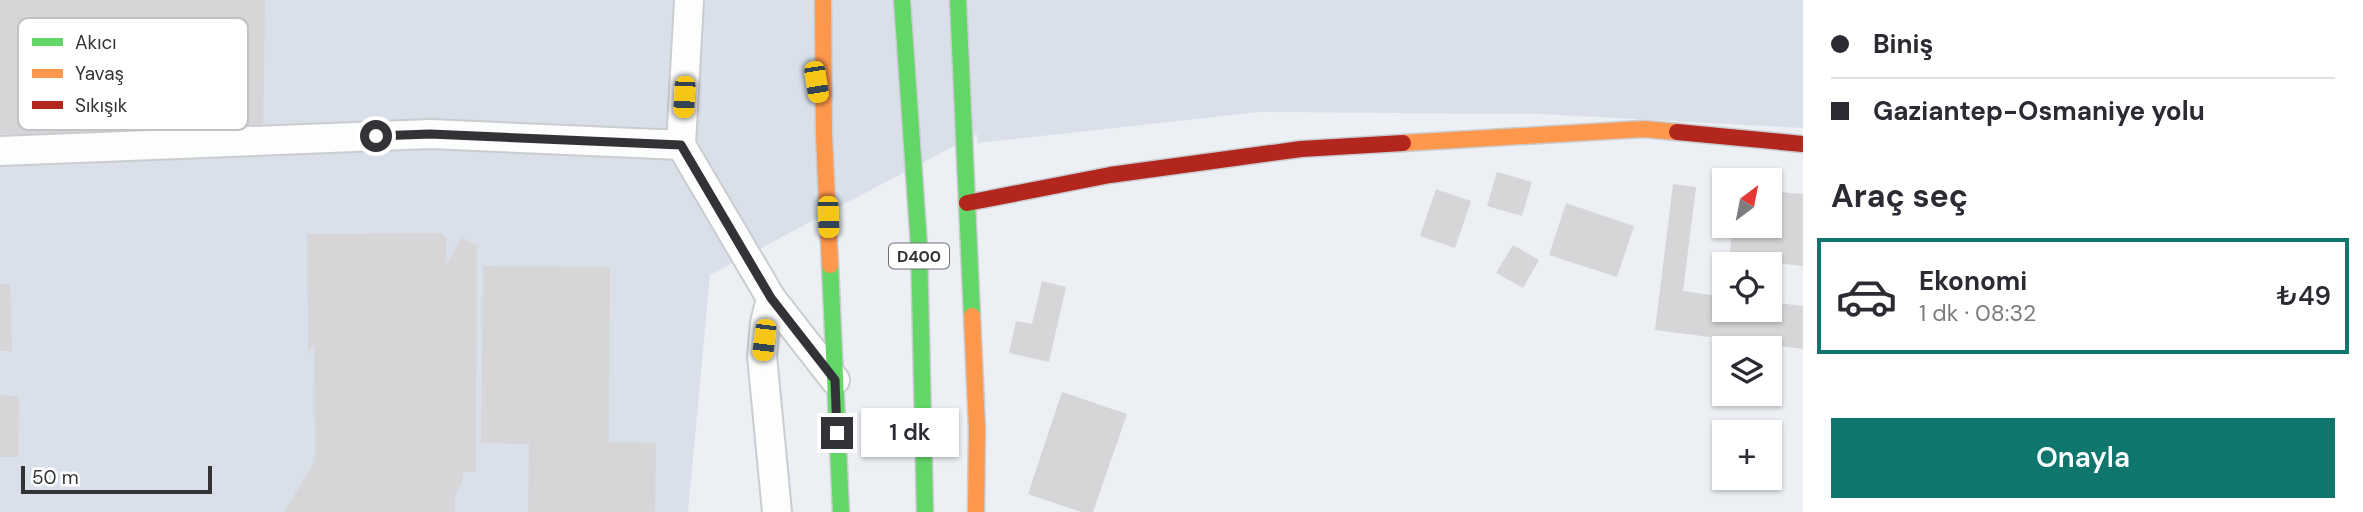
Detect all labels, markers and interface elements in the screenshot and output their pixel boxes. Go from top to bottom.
legend [18,18,248,130]
text: Biniş [1873,27,1933,61]
text: Akıcı [75,30,117,55]
car [803,60,830,104]
text: Yavaş [75,61,124,86]
car [673,75,696,119]
text: Sıkışık [75,93,128,118]
text: Gaziantep-Osmaniye yolu [1873,94,2205,128]
route start [360,120,392,152]
north arrow [1712,168,1782,238]
map controls [1712,168,1782,490]
text: Araç seç [1831,175,1968,217]
car [817,196,840,238]
road number: D400 [889,244,949,268]
button: locate [1712,252,1782,322]
text: Ekonomi [1919,264,2027,298]
icon: car [1835,265,1898,328]
text: ₺49 [2277,279,2331,313]
text: 1 dk · 08:32 [1919,298,2036,328]
car [752,318,777,362]
button: layers [1712,336,1782,406]
callout: 1 dk [862,408,959,458]
route end [821,417,853,449]
text: 1 dk [889,417,931,447]
button: Onayla [1831,418,2335,498]
button: + [1712,420,1782,490]
scale bar [21,463,212,495]
text: 50 m [32,465,79,490]

